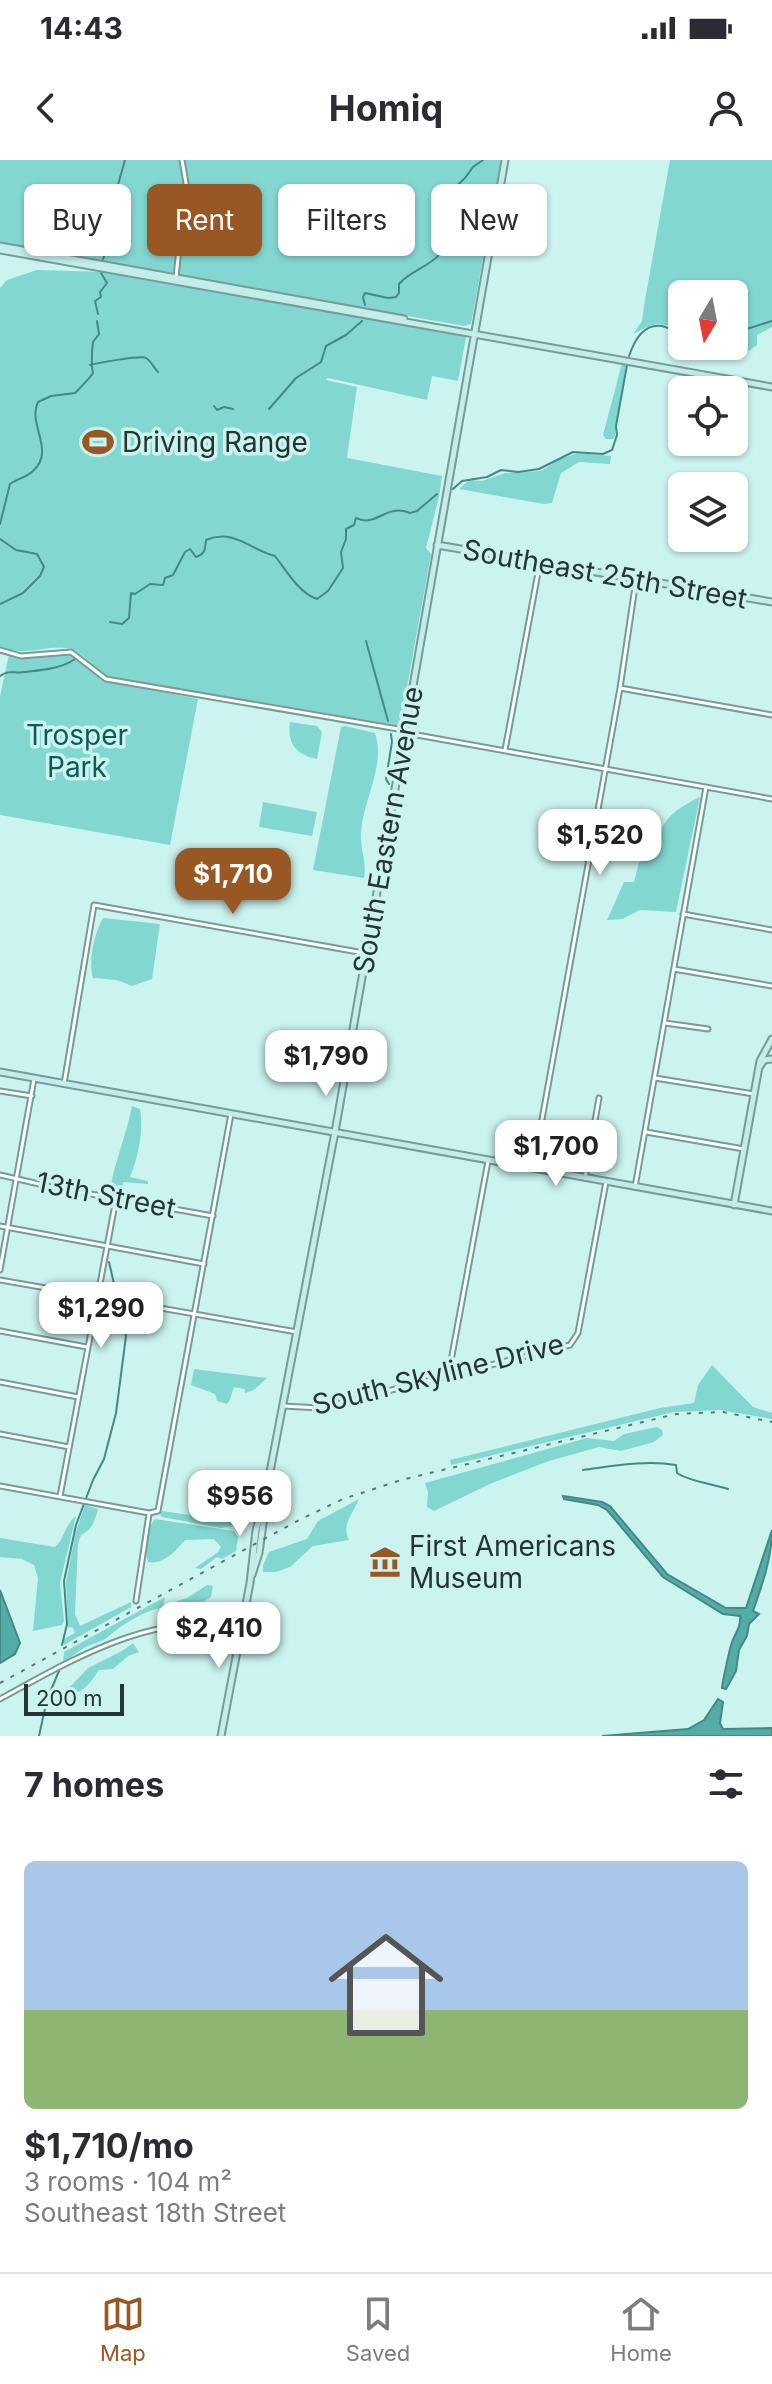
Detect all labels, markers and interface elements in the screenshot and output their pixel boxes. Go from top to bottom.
text: 14:43 [40,10,123,46]
icon: back [24,86,68,130]
text: Homiq [329,86,443,130]
icon: person [704,86,748,130]
chip: Buy [24,184,131,256]
chip: Rent [147,184,262,256]
chip: Filters [278,184,415,256]
chip: New [431,184,547,256]
north arrow [668,280,748,360]
map controls [668,280,748,552]
button: locate [668,376,748,456]
sports icon: Driving Range [81,425,115,459]
place label: Driving Range [122,425,308,459]
button: layers [668,472,748,552]
street label: Southeast 25th Street [460,532,750,616]
street label: South Eastern Avenue [346,684,430,976]
park label: Trosper Park [26,718,128,784]
pin: $1,520 [535,809,665,877]
text: $1,520 [556,819,644,850]
pin: $1,710 [168,848,298,916]
text: $1,710 [193,858,273,889]
pin: $1,790 [261,1030,391,1098]
text: $1,790 [283,1040,369,1071]
pin: $1,700 [491,1120,621,1188]
text: $1,700 [513,1130,599,1161]
street label: 13th Street [33,1165,179,1225]
pin: $1,290 [36,1282,166,1350]
text: $1,290 [57,1292,145,1323]
street label: South Skyline Drive [309,1326,567,1422]
pin: $956 [193,1470,287,1538]
text: $956 [206,1480,274,1511]
place label: First Americans Museum [409,1529,616,1595]
museum icon: First Americans Museum [368,1545,402,1579]
pin: $2,410 [154,1602,284,1670]
text: $2,410 [175,1612,263,1643]
scale bar [24,1680,124,1716]
text: 200 m [36,1685,103,1711]
icon: filters [704,1762,748,1806]
text: 7 homes [24,1764,164,1805]
icon: home [314,1913,458,2057]
text: $1,710/mo [24,2125,194,2166]
text: 3 rooms · 104 m² [24,2166,232,2197]
text: Southeast 18th Street [24,2197,286,2228]
tab: Map [100,2292,146,2366]
tab: Saved [346,2292,410,2366]
tab: Home [610,2292,672,2366]

